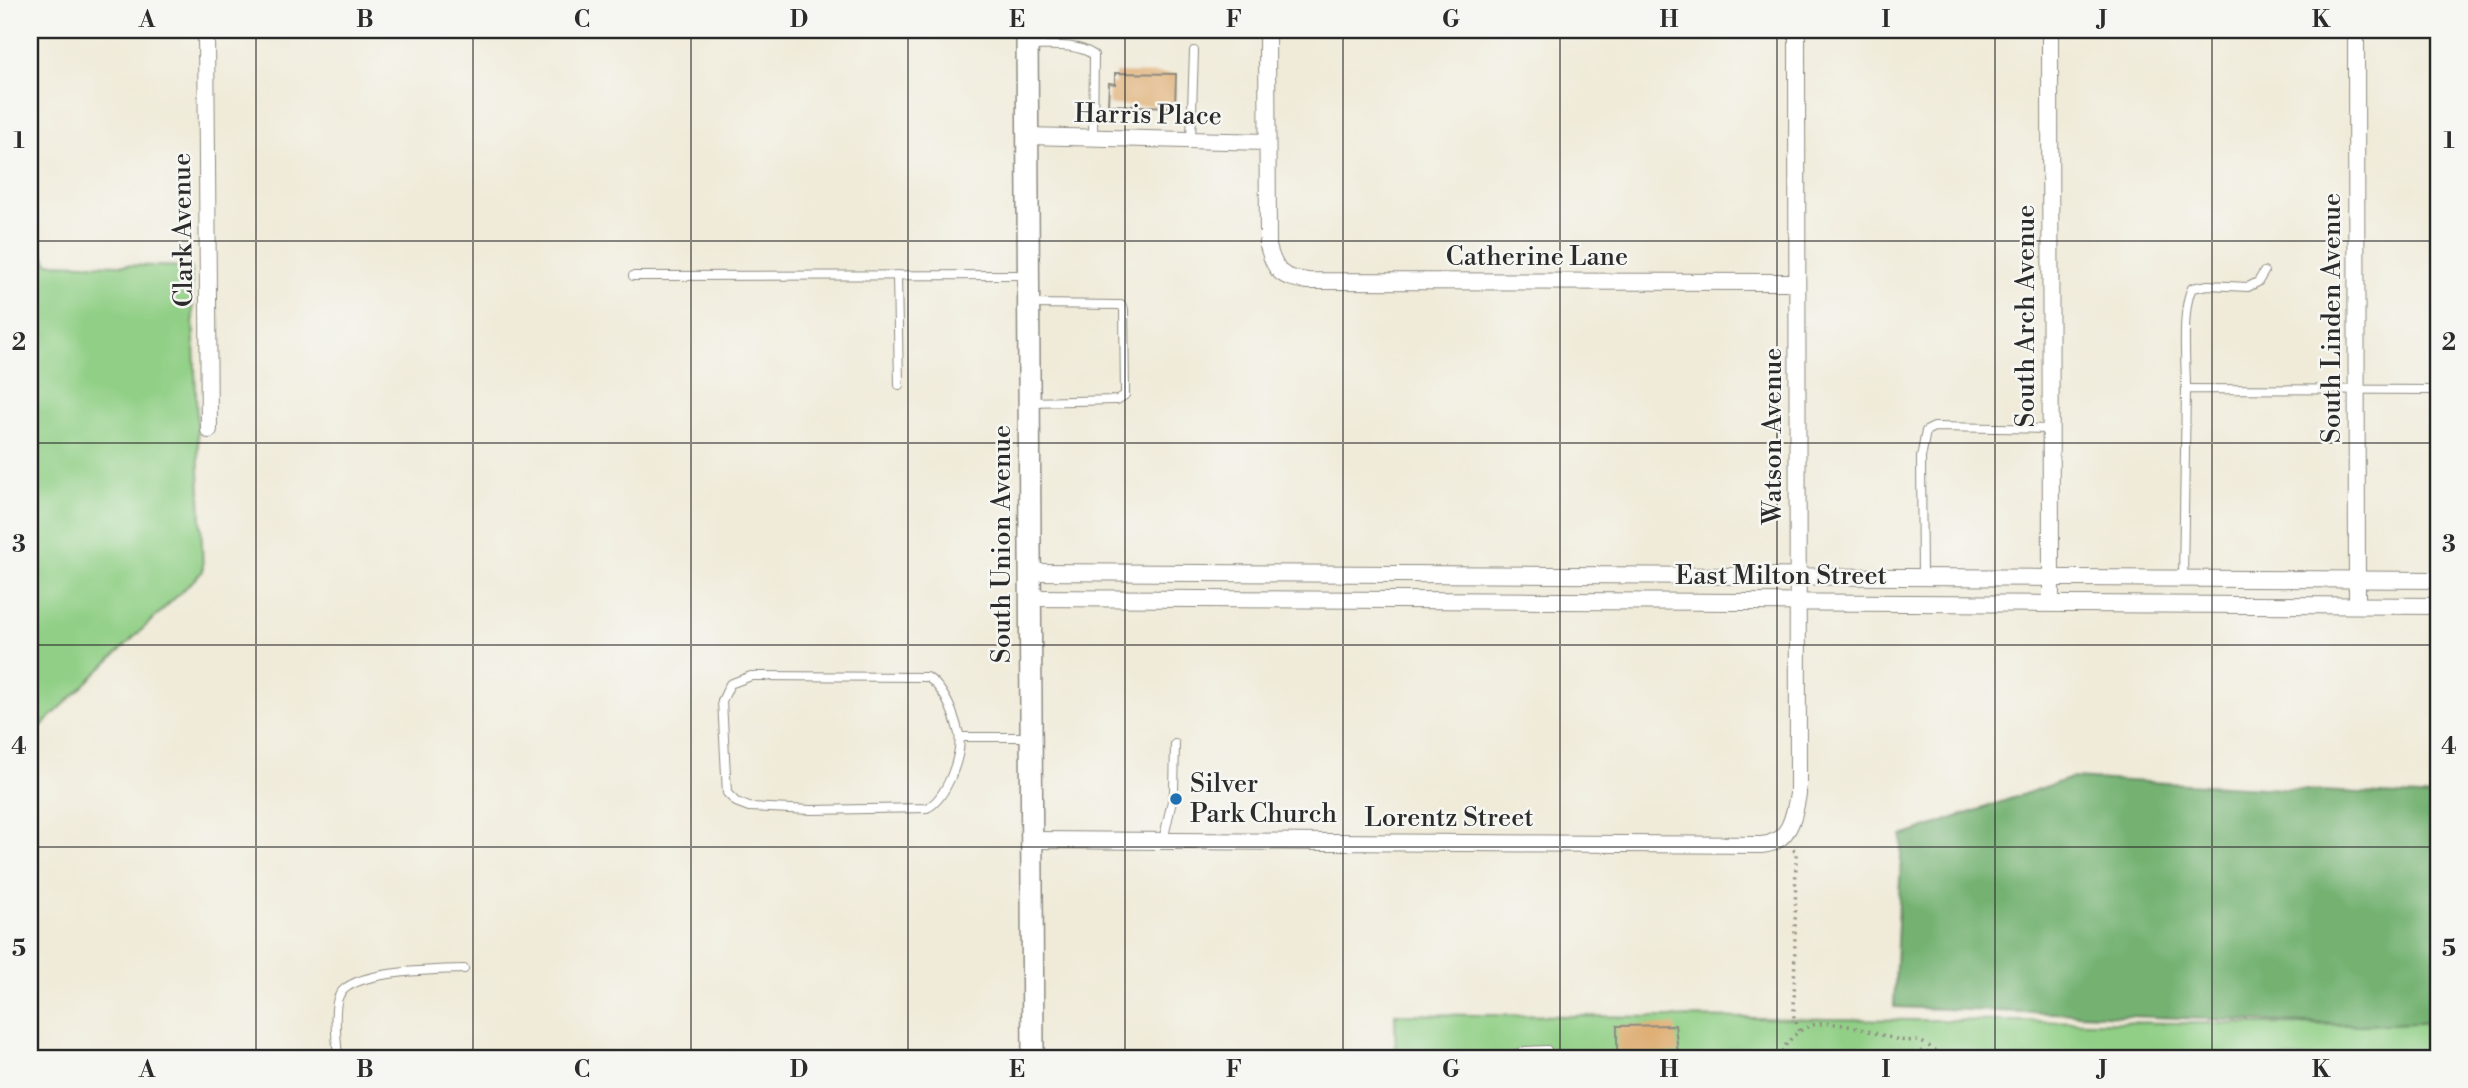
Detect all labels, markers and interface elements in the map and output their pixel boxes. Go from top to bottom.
text: A [138,6,156,34]
text: B [356,6,374,34]
text: C [574,6,590,34]
text: D [790,6,808,34]
text: E [1009,6,1025,34]
text: F [1226,6,1242,34]
text: G [1442,6,1460,34]
text: H [1660,6,1679,34]
text: I [1882,6,1891,34]
text: J [2096,6,2108,34]
text: K [2312,6,2331,34]
street label: Harris Place [1074,98,1222,132]
text: 1 [13,127,25,155]
text: 1 [2443,127,2455,155]
street label: Clark Avenue [166,153,200,307]
street label: South Linden Avenue [2316,193,2348,443]
street label: South Arch Avenue [2010,205,2042,427]
street label: Catherine Lane [1446,241,1628,273]
text: 2 [12,329,26,357]
text: 2 [2442,329,2456,357]
street label: Watson Avenue [1757,348,1789,525]
street label: South Union Avenue [986,425,1018,663]
text: 3 [12,531,26,559]
text: 3 [2442,531,2456,559]
street label: East Milton Street [1675,560,1887,592]
text: 4 [11,733,27,761]
text: 4 [2441,733,2457,761]
place label: Silver Park Church [1190,768,1337,830]
marker: Silver Park Church [1168,791,1184,807]
street label: Lorentz Street [1364,802,1534,834]
text: 5 [12,935,26,963]
text: 5 [2442,935,2456,963]
text: A [138,1056,156,1084]
text: B [356,1056,374,1084]
text: C [574,1056,590,1084]
text: D [790,1056,808,1084]
text: E [1009,1056,1025,1084]
text: F [1226,1056,1242,1084]
text: G [1442,1056,1460,1084]
text: H [1660,1056,1679,1084]
text: I [1882,1056,1891,1084]
text: J [2096,1056,2108,1084]
text: K [2312,1056,2331,1084]

